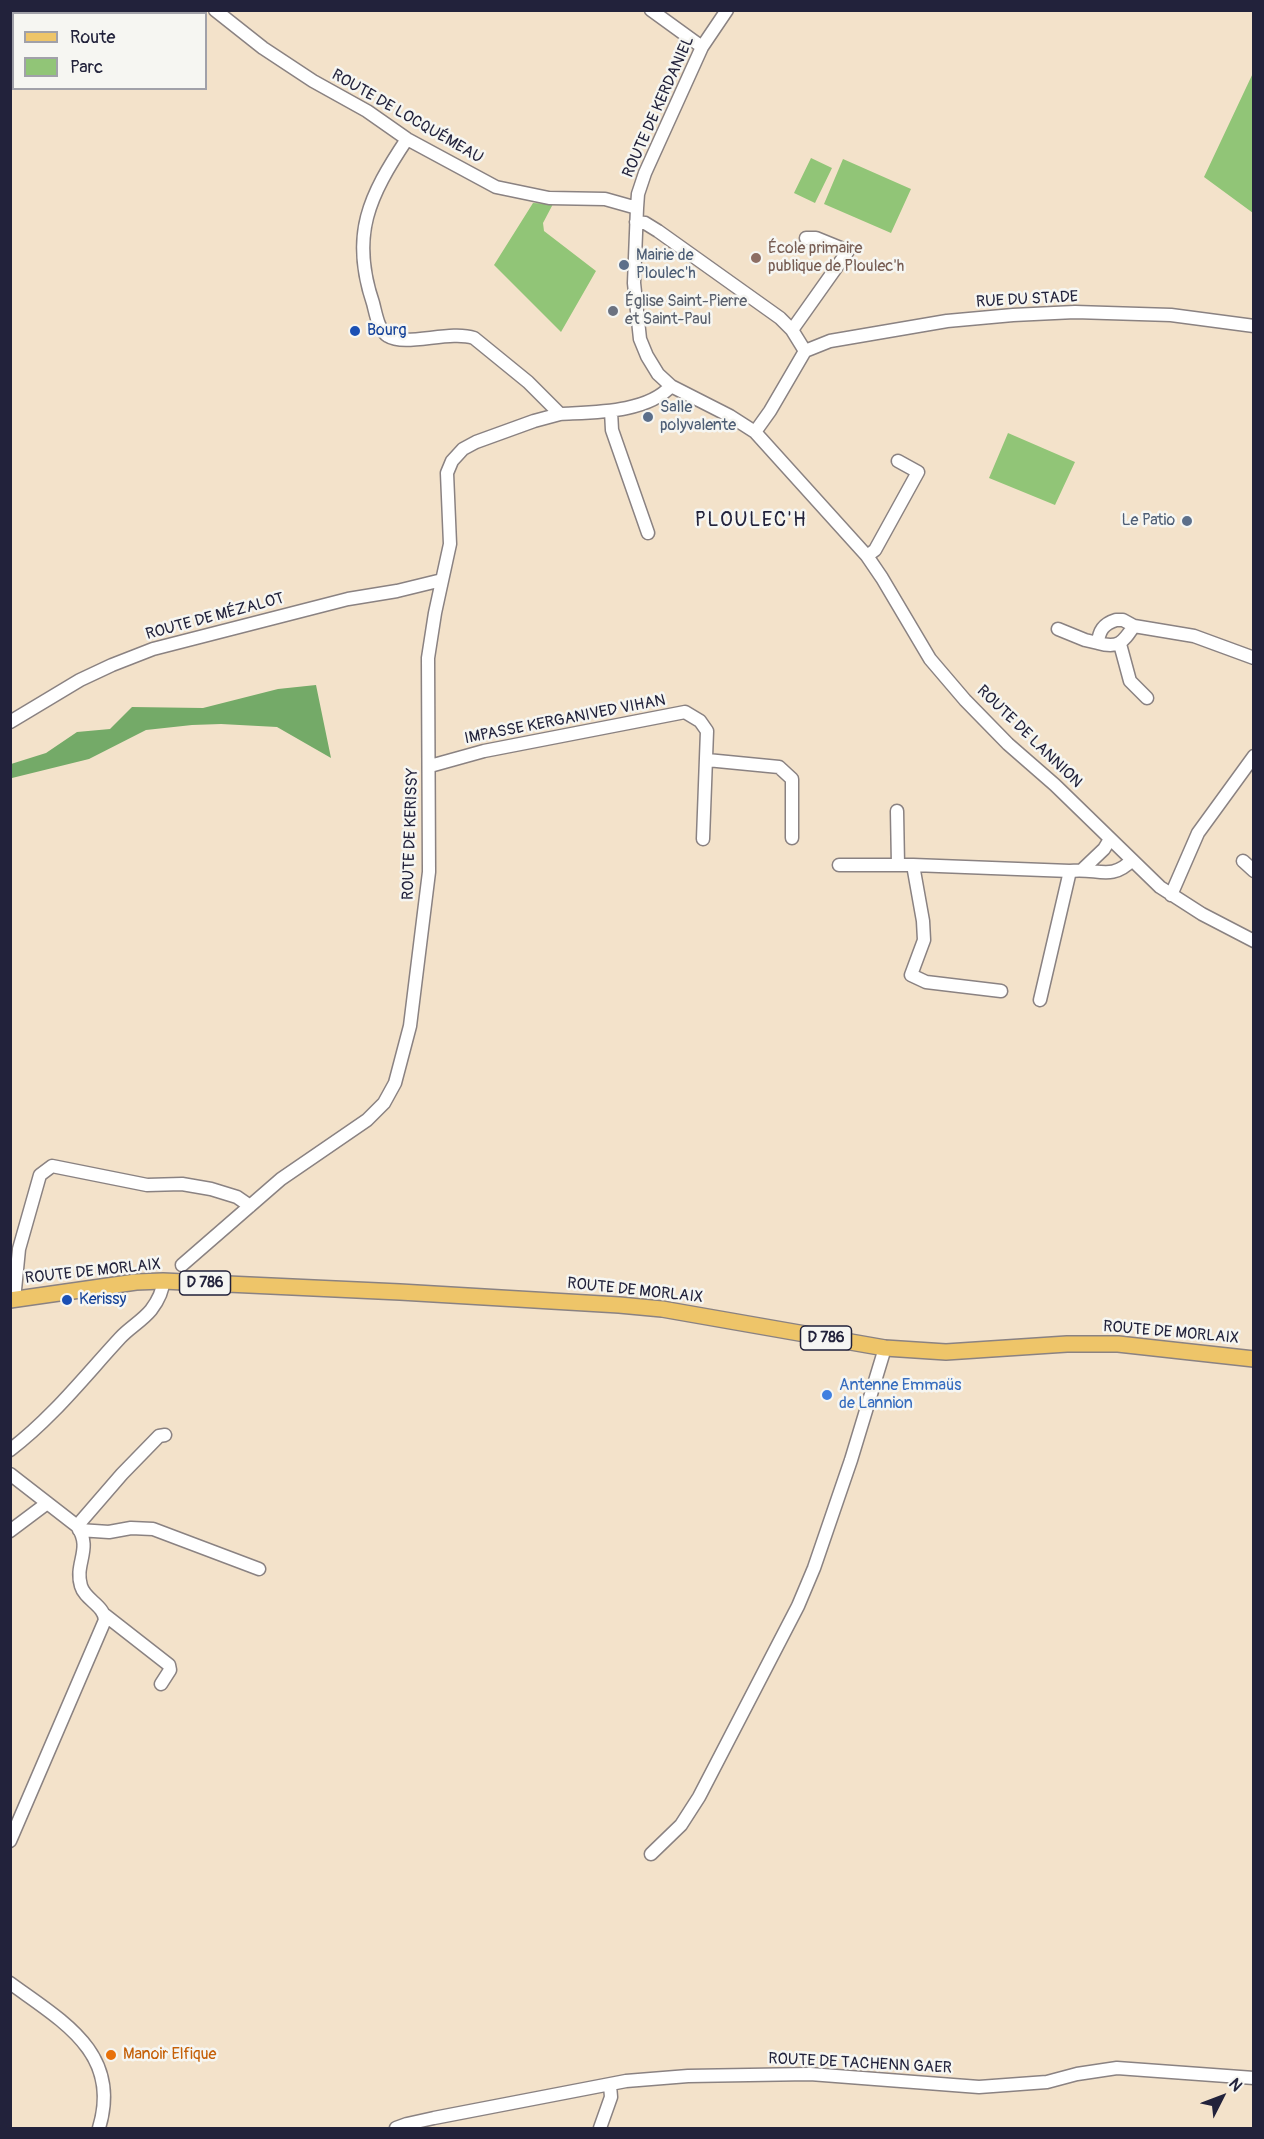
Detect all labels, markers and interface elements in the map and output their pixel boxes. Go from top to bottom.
legend [12,12,207,90]
text: Route [70,26,115,49]
street label: ROUTE DE KERDANIEL [619,33,699,181]
text: Parc [70,56,103,79]
street label: ROUTE DE LOCQUÉMEAU [328,66,486,168]
place label: École primaire publique de Ploulec'h [768,239,904,277]
place label: Mairie de Ploulec'h [636,246,696,284]
marker: École primaire publique de Ploulec'h [749,251,763,265]
marker: Mairie de Ploulec'h [617,258,631,272]
street label: RUE DU STADE [975,288,1079,312]
place label: Église Saint-Pierre et Saint-Paul [625,292,747,330]
marker: Église Saint-Pierre et Saint-Paul [606,304,620,318]
place label: Bourg [367,321,406,341]
marker: Bourg [348,324,362,338]
place label: Salle polyvalente [660,398,736,436]
marker: Salle polyvalente [641,410,655,424]
district label: PLOULEC'H [695,509,807,533]
place label: Le Patio [1122,511,1175,531]
marker: Le Patio [1180,514,1194,528]
street label: ROUTE DE MÉZALOT [144,589,286,645]
street label: ROUTE DE LANNION [972,682,1086,792]
street label: IMPASSE KERGANIVED VIHAN [463,691,667,749]
street label: ROUTE DE KERISSY [399,768,423,900]
street label: ROUTE DE MORLAIX [24,1255,162,1289]
road number: D 786 [180,1271,230,1295]
street label: ROUTE DE MORLAIX [566,1274,704,1308]
place label: Kerissy [79,1290,126,1310]
marker: Kerissy [60,1293,74,1307]
street label: ROUTE DE MORLAIX [1102,1317,1240,1349]
road number: D 786 [800,1326,852,1350]
place label: Antenne Emmaüs de Lannion [839,1376,961,1414]
marker: Antenne Emmaüs de Lannion [820,1388,834,1402]
place label: Manoir Elfique [123,2045,216,2065]
marker: Manoir Elfique [104,2048,118,2062]
street label: ROUTE DE TACHENN GAER [768,2050,952,2078]
north arrow [1192,2067,1252,2127]
text: N [1224,2074,1246,2096]

